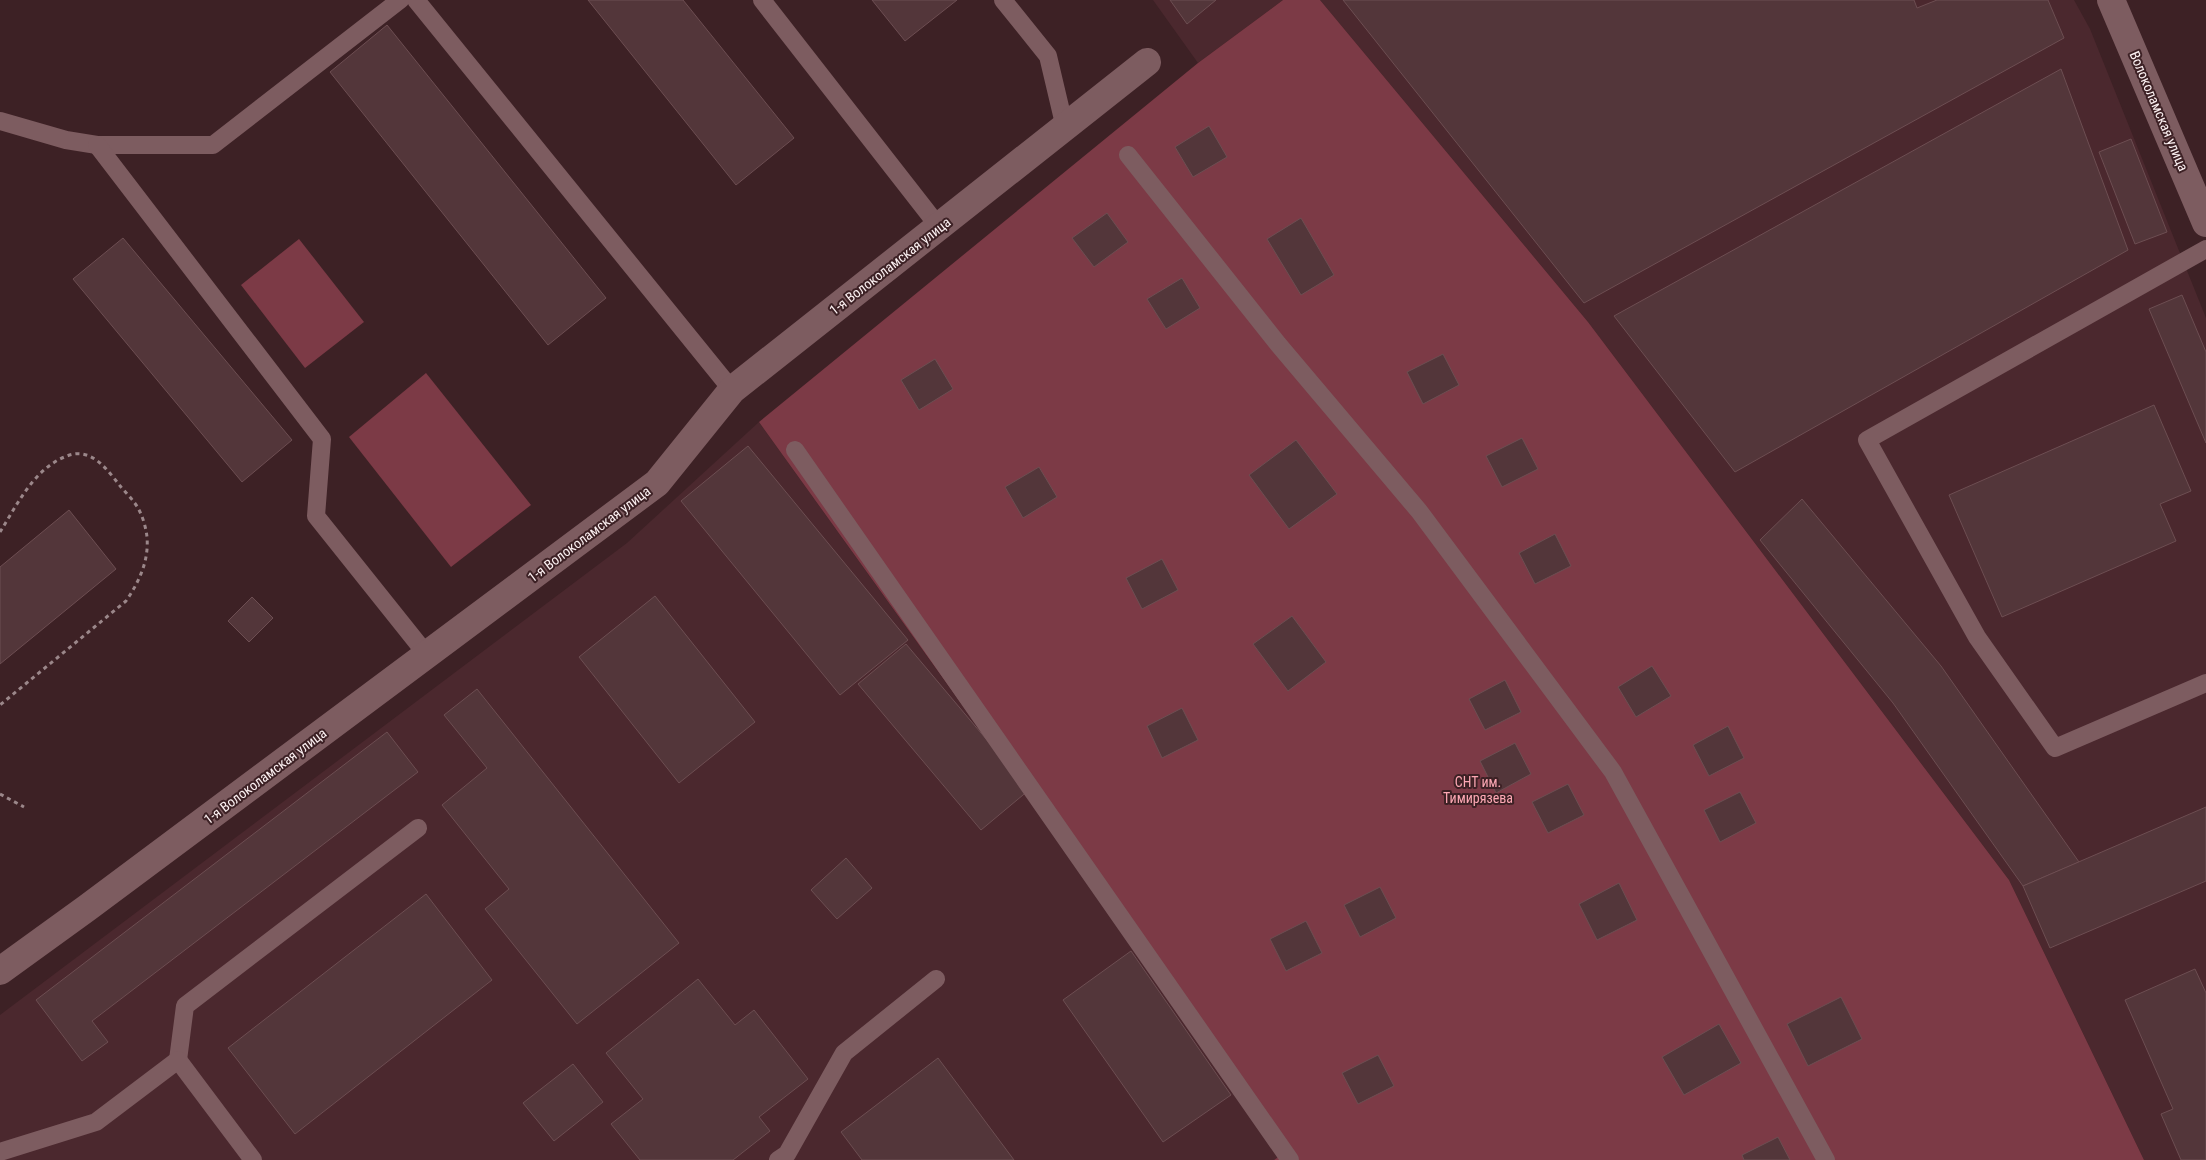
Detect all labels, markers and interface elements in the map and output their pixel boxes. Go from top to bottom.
street label: Волоколамская улица [2126,49,2192,173]
street label: 1-я Волоколамская улица [826,214,954,318]
street label: 1-я Волоколамская улица [525,483,653,585]
street label: 1-я Волоколамская улица [201,725,329,827]
park label: СНТ им. Тимирязева [1443,774,1513,806]

